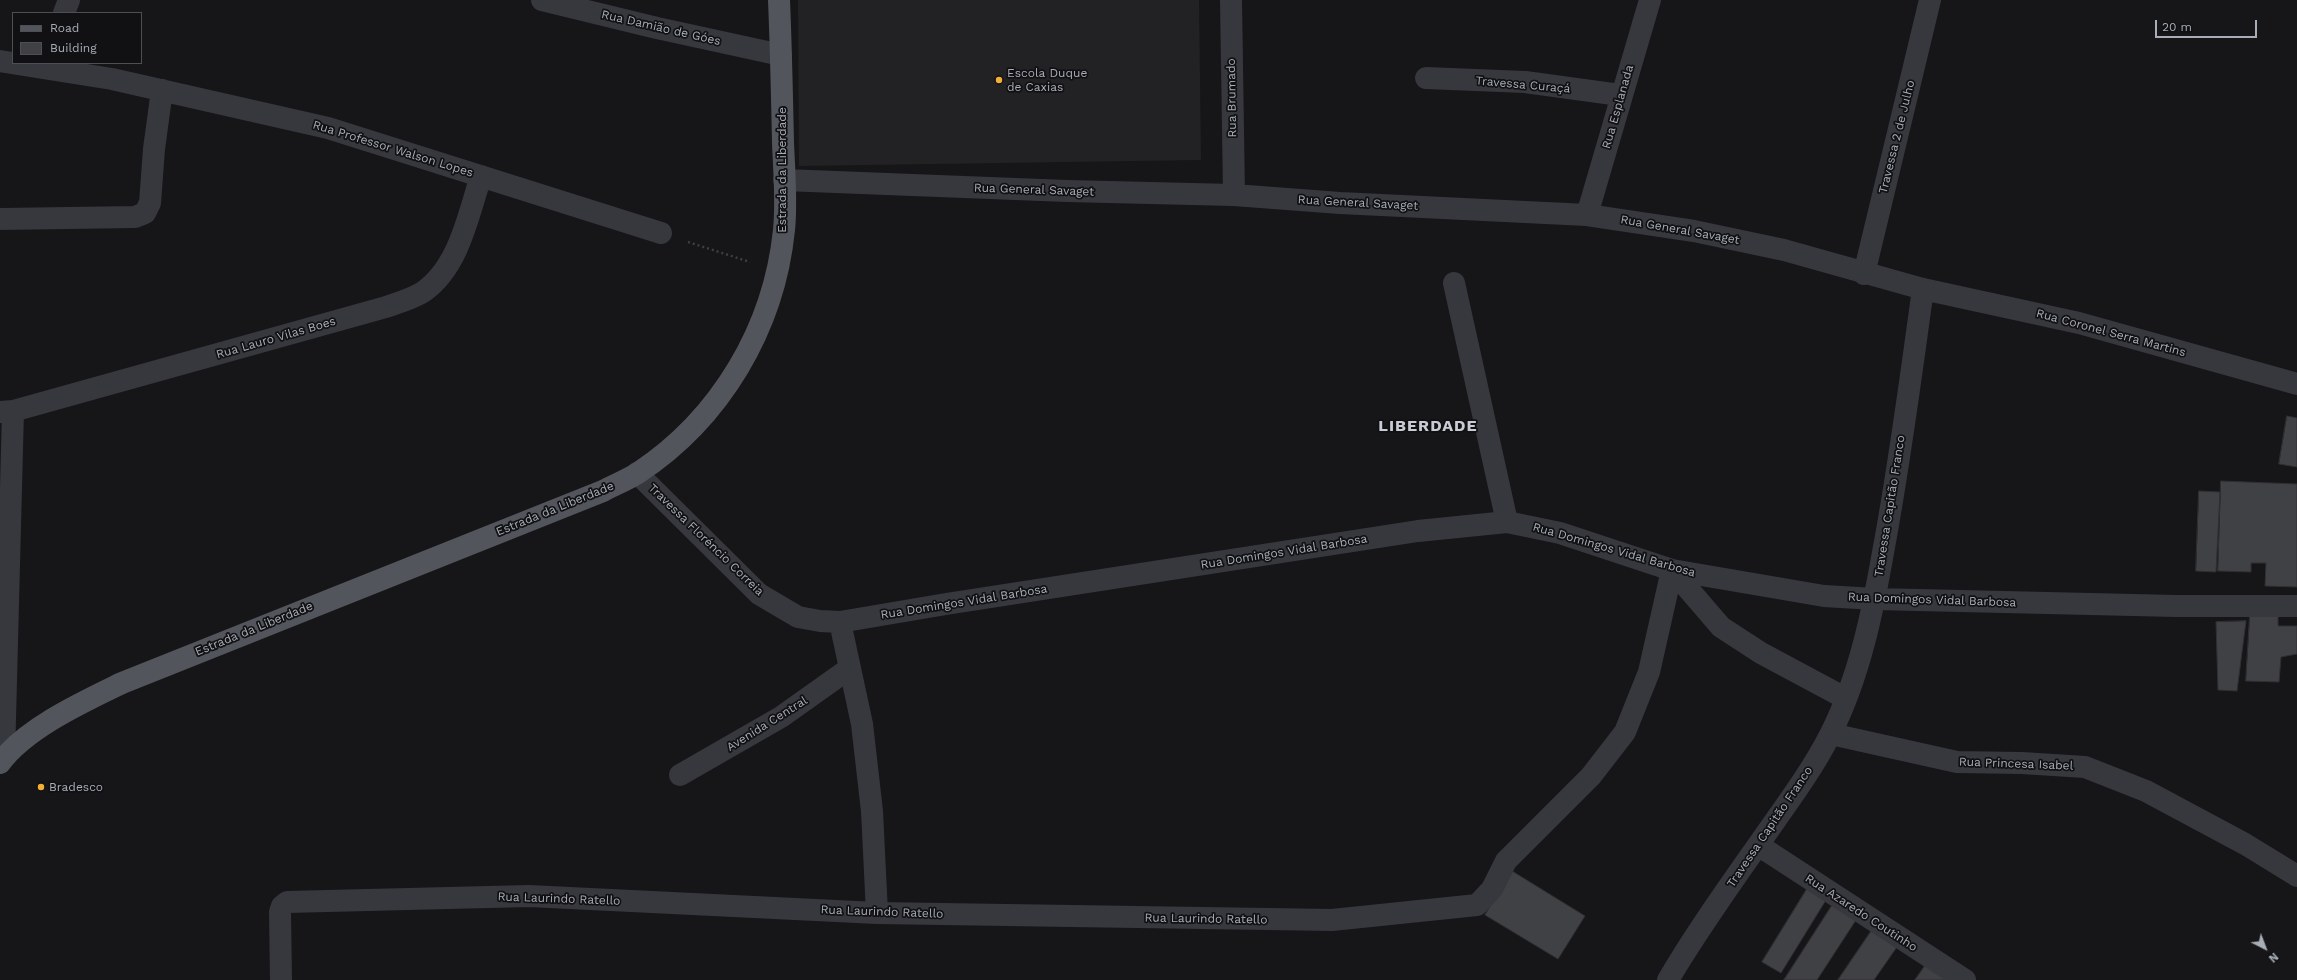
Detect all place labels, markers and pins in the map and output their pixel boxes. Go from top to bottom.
place label: Escola Duque de Caxias [1007,66,1087,94]
marker: Escola Duque de Caxias [994,75,1004,85]
place label: Bradesco [49,780,103,794]
marker: Bradesco [36,782,46,792]

